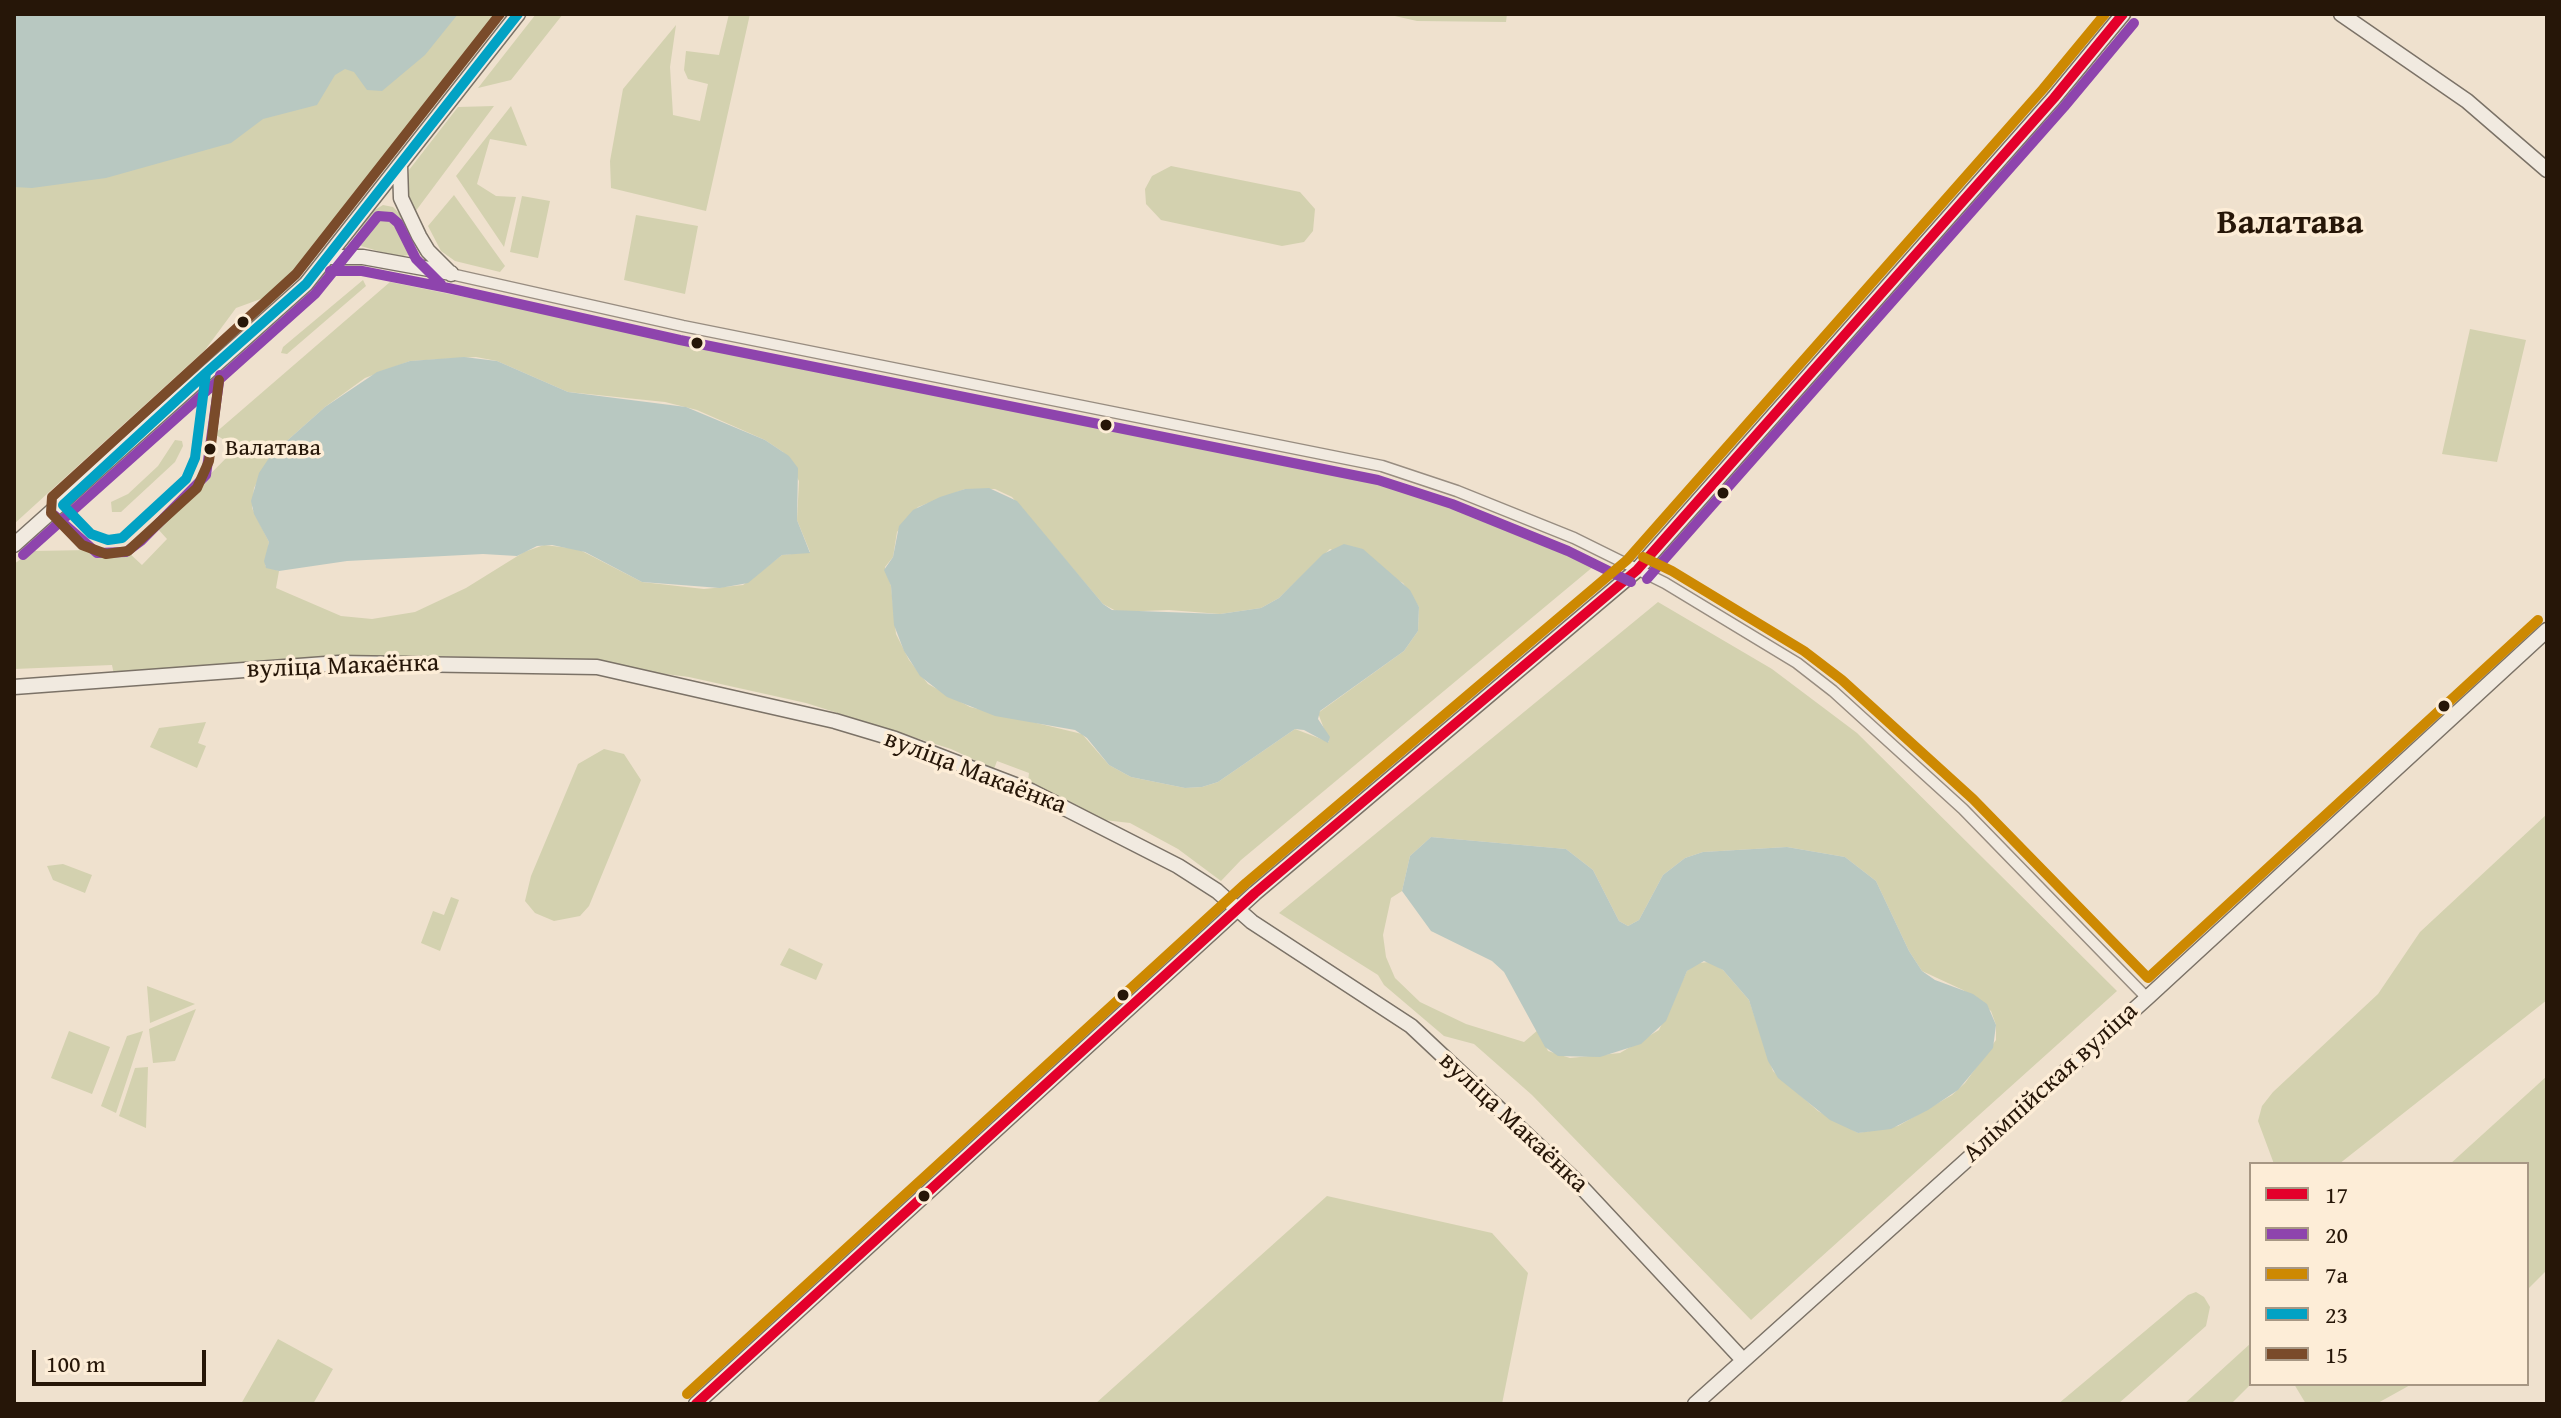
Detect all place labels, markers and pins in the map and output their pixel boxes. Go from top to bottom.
unlabelled marker [235,314,251,330]
unlabelled marker [689,335,705,351]
unlabelled marker [1098,417,1114,433]
place label: Валатава [225,435,321,463]
marker: Валатава [202,441,218,457]
unlabelled marker [1715,485,1731,501]
unlabelled marker [2436,698,2452,714]
unlabelled marker [1115,987,1131,1003]
unlabelled marker [916,1188,932,1204]

